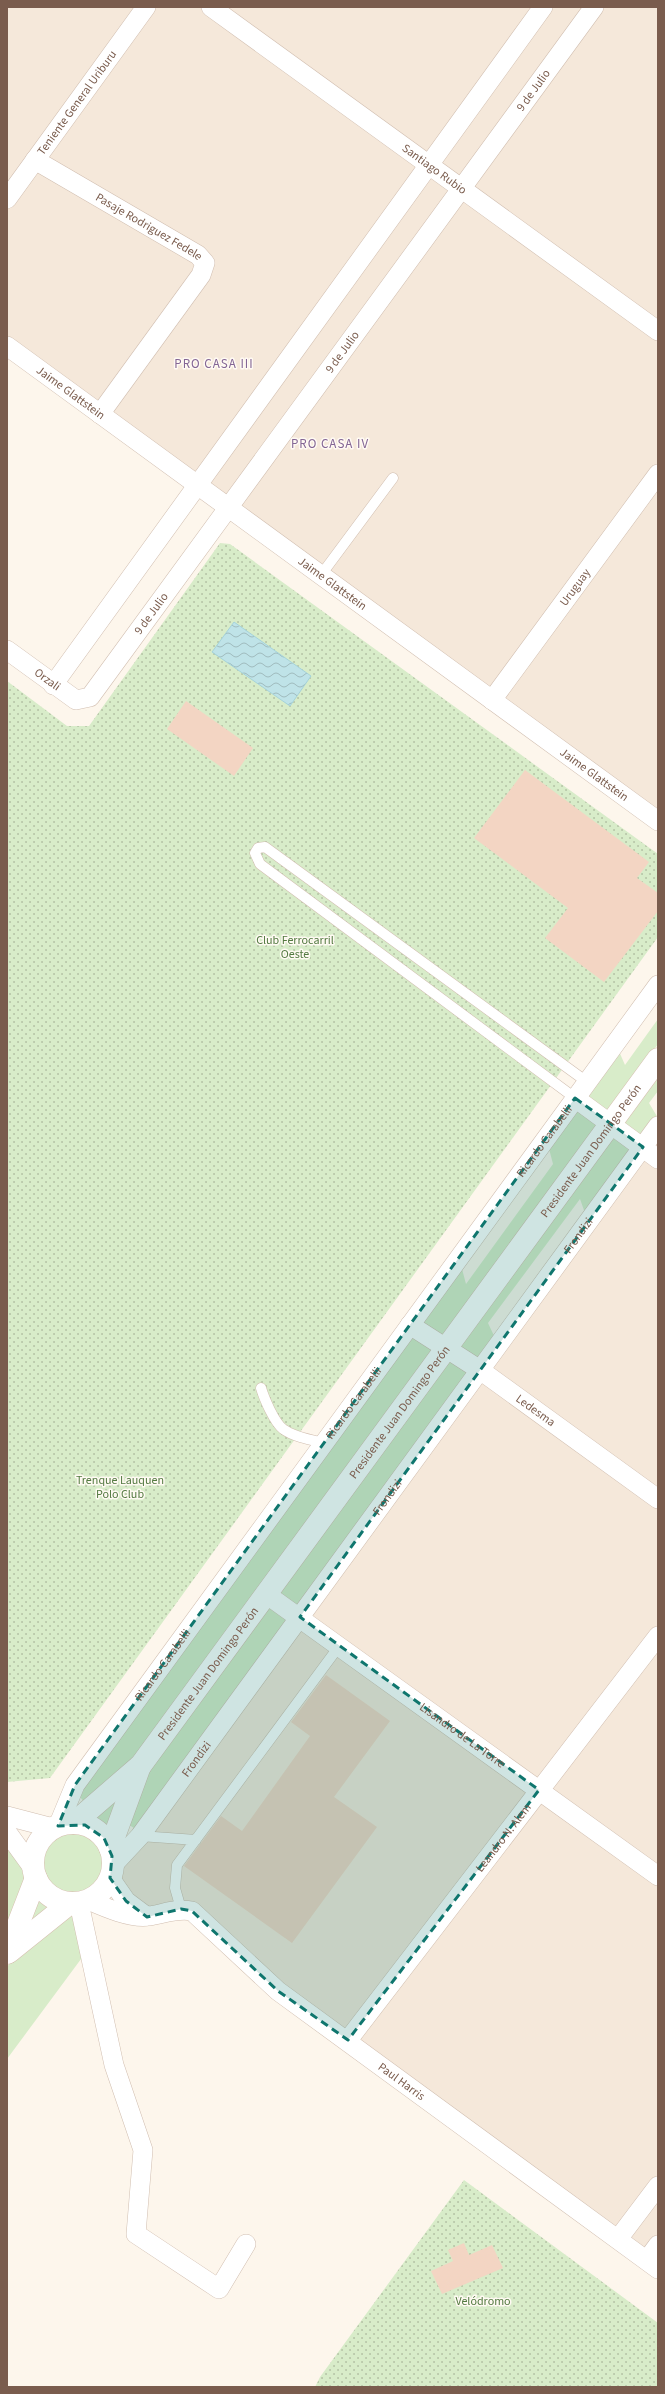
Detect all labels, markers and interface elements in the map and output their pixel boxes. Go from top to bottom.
street label: Teniente General Uriburu [33,47,121,159]
street label: 9 de Julio [512,66,554,115]
street label: Santiago Rubio [399,140,470,198]
street label: Pasaje Rodriguez Fedele [92,189,207,264]
street label: 9 de Julio [321,327,363,376]
district label: PRO CASA III [174,355,254,373]
street label: Jaime Glattstein [33,362,109,423]
district label: PRO CASA IV [291,435,369,453]
street label: Jaime Glattstein [295,553,370,614]
street label: Uruguay [555,565,595,609]
street label: 9 de Julio [130,589,172,638]
street label: Orzali [31,664,64,695]
street label: Jaime Glattstein [556,744,632,805]
park label: Club Ferrocarril Oeste [256,932,334,963]
street label: Presidente Juan Domingo Perón [536,1081,645,1221]
street label: Ricardo Carabelli [512,1102,576,1181]
street label: Frondizi [559,1214,597,1257]
street label: Presidente Juan Domingo Perón [345,1342,454,1482]
street label: Ricardo Carabelli [321,1363,385,1443]
street label: Ledesma [512,1390,559,1431]
park label: Trenque Lauquen Polo Club [76,1472,164,1503]
street label: Frondizi [368,1476,406,1519]
street label: Presidente Juan Domingo Perón [153,1603,263,1744]
street label: Ricardo Carabelli [131,1625,195,1704]
street label: Lisandro de La Torre [416,1699,509,1772]
street label: Frondizi [177,1738,215,1780]
street label: Leandro N. Alem [471,1800,535,1876]
street label: Paul Harris [375,2058,429,2104]
park label: Velódromo [455,2293,511,2310]

